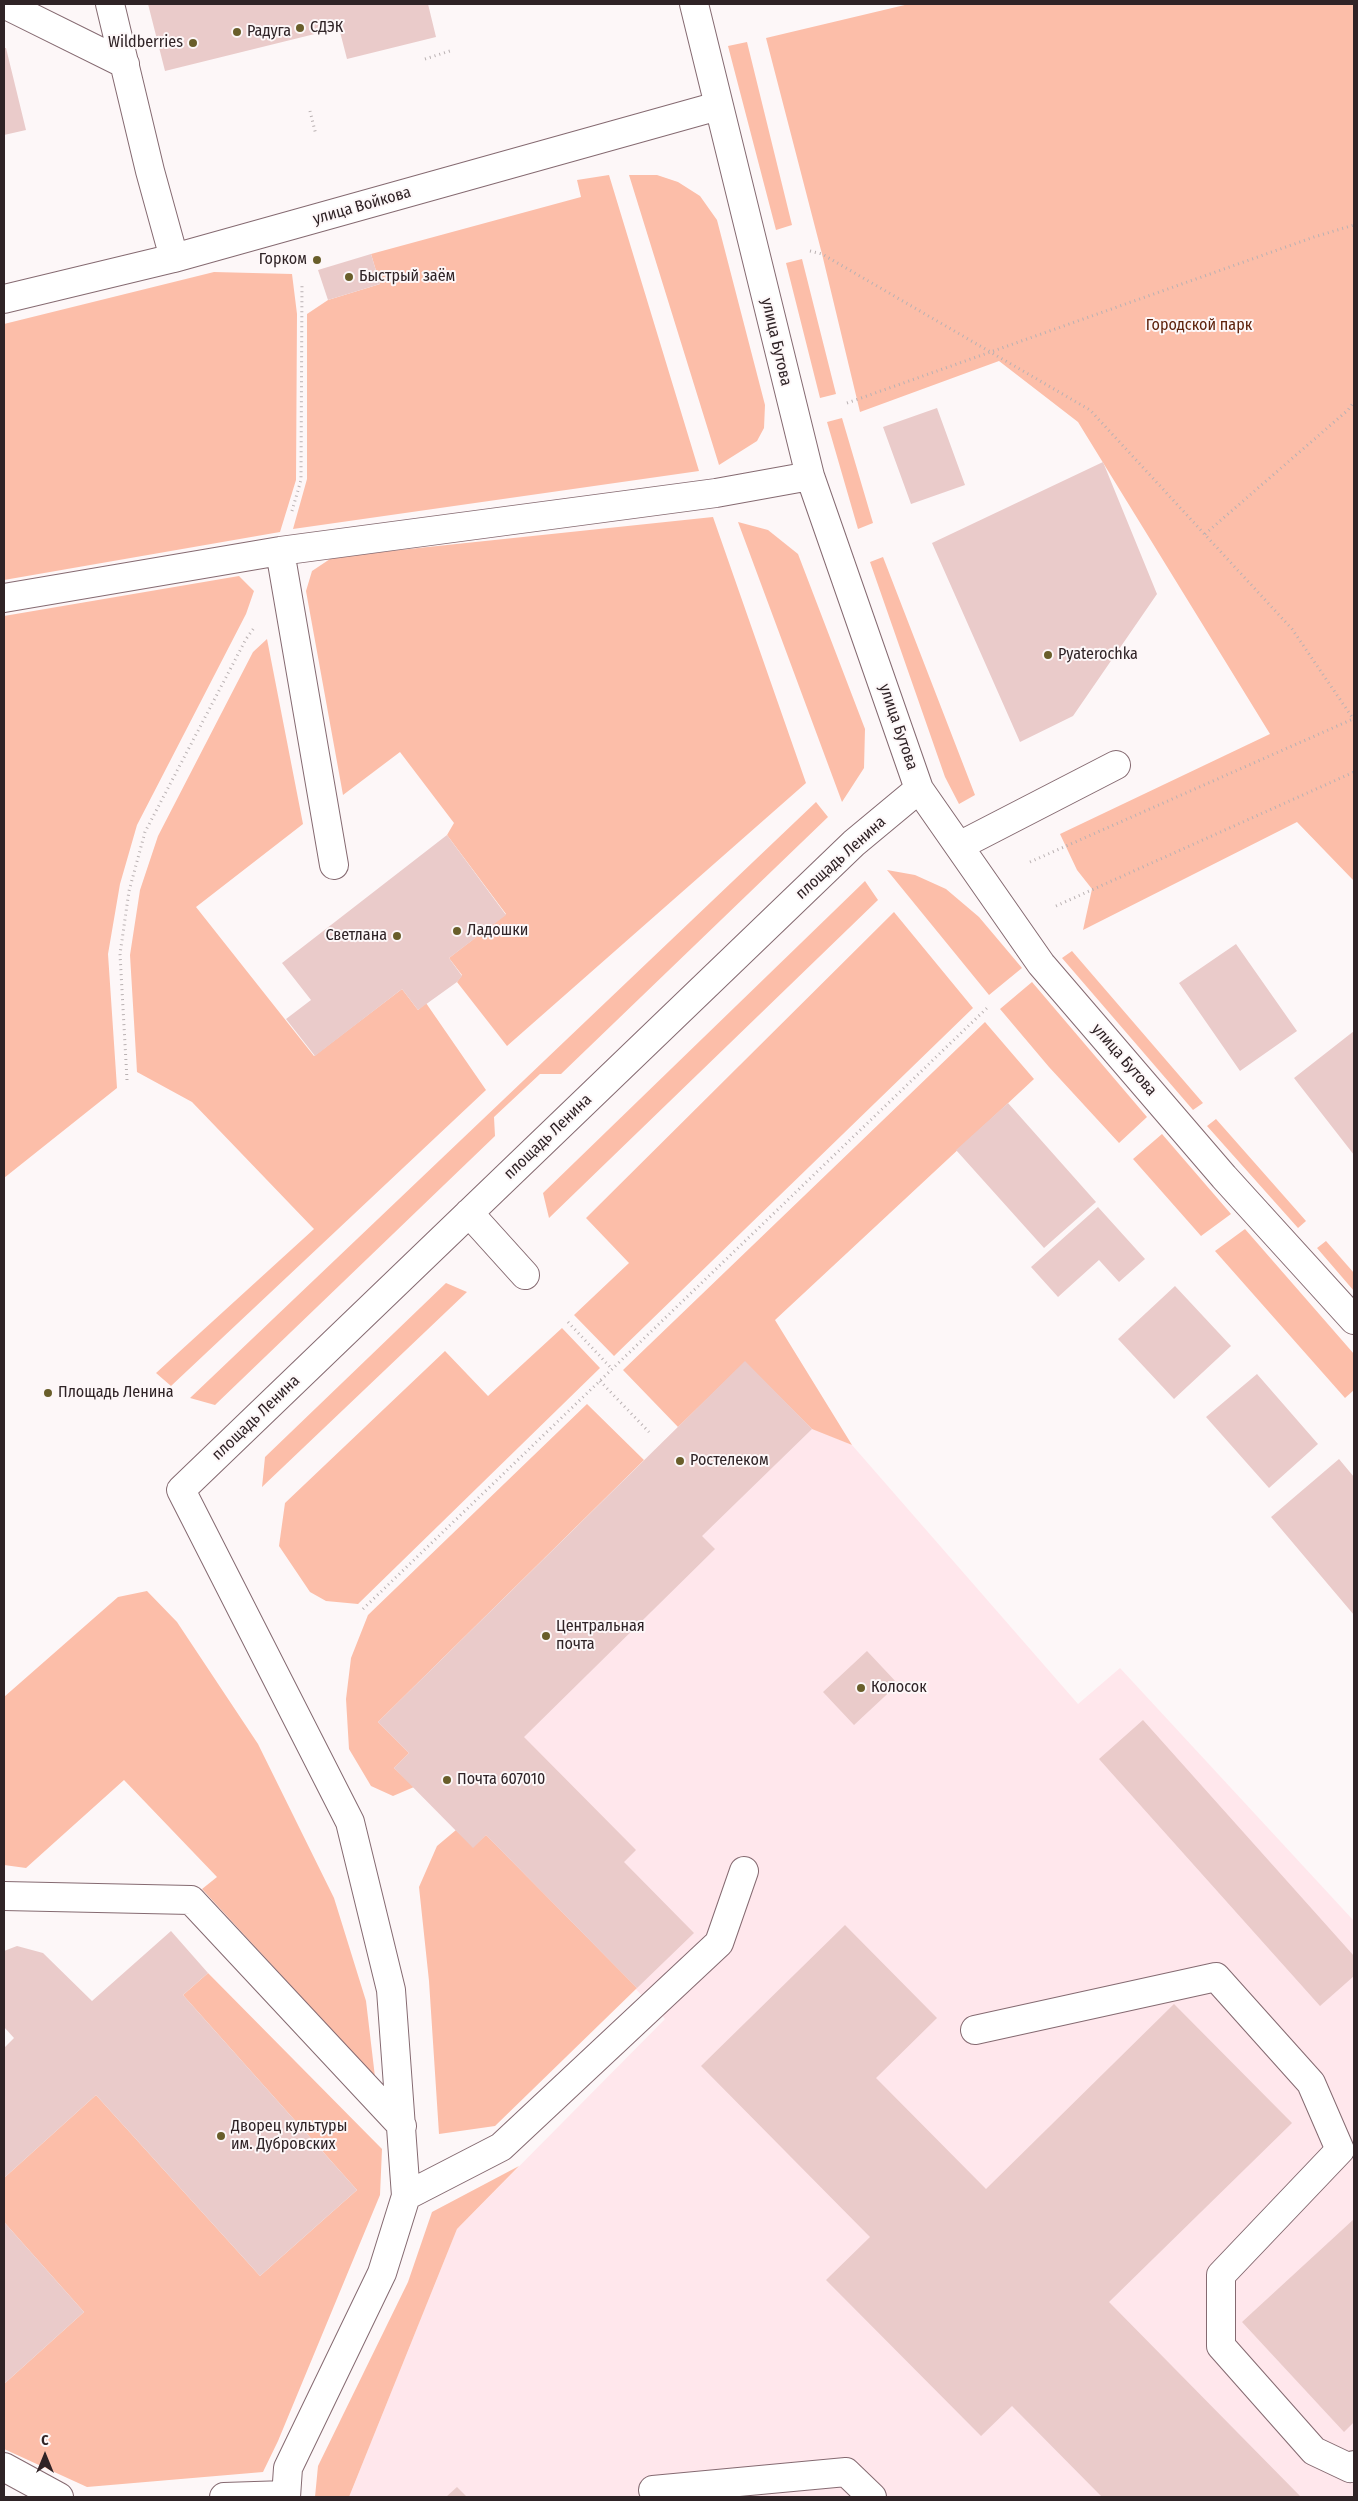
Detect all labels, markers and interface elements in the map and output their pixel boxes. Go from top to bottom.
place label: СДЭК [310,18,343,38]
place label: Радуга [247,22,291,42]
marker: СДЭК [294,22,306,34]
marker: Радуга [231,26,243,38]
place label: Wildberries [108,33,183,53]
marker: Wildberries [187,37,199,49]
street label: улица Войкова [311,183,413,229]
place label: Горком [259,250,307,270]
marker: Горком [311,254,323,266]
place label: Быстрый заём [359,267,455,287]
marker: Быстрый заём [343,271,355,283]
street label: улица Бутова [757,296,795,388]
park label: Городской парк [1146,316,1252,336]
place label: Pyaterochka [1058,645,1138,665]
marker: Pyaterochka [1042,649,1054,661]
street label: улица Бутова [874,682,922,772]
street label: площадь Ленина [792,813,890,903]
place label: Ладошки [467,921,528,941]
marker: Ладошки [451,925,463,937]
place label: Светлана [325,926,387,946]
marker: Светлана [391,930,403,942]
street label: улица Бутова [1087,1020,1161,1100]
street label: площадь Ленина [500,1090,596,1184]
street label: площадь Ленина [208,1371,304,1465]
place label: Площадь Ленина [58,1383,174,1403]
marker: Площадь Ленина [42,1387,54,1399]
place label: Ростелеком [690,1451,769,1471]
marker: Ростелеком [674,1455,686,1467]
place label: Центральная почта [556,1617,645,1655]
marker: Центральная почта [540,1630,552,1642]
place label: Колосок [871,1678,927,1698]
marker: Колосок [855,1682,867,1694]
place label: Почта 607010 [457,1770,545,1790]
marker: Почта 607010 [441,1774,453,1786]
place label: Дворец культуры им. Дубровских [231,2117,347,2155]
marker: Дворец культуры им. Дубровских [215,2130,227,2142]
north arrow [20,2431,70,2481]
text: С [41,2432,49,2449]

